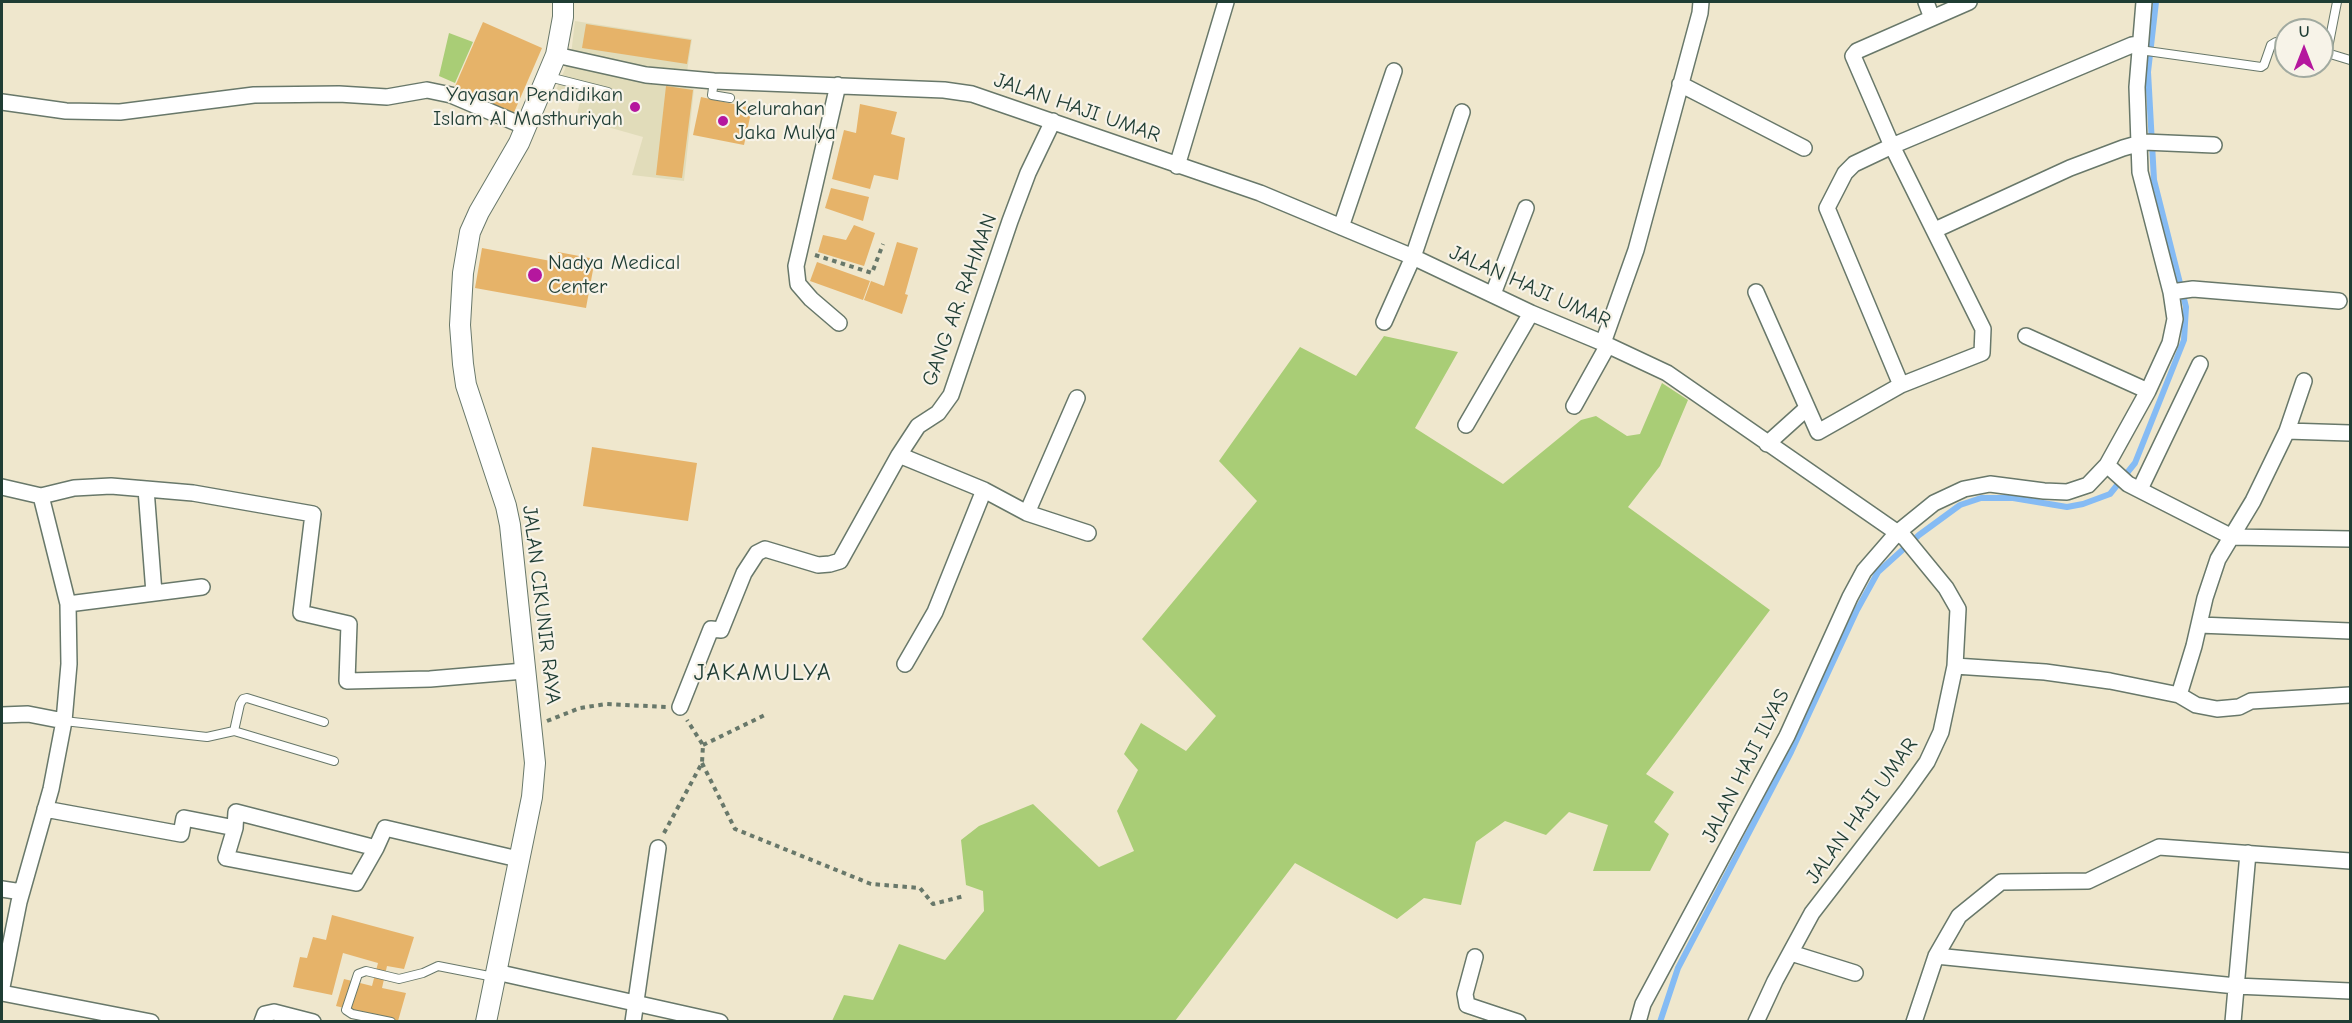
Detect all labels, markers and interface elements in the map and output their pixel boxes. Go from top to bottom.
north arrow [2274,18,2334,78]
text: U [2299,23,2309,41]
street label: JALAN HAJI UMAR [990,68,1164,148]
place label: Yayasan Pendidikan Islam Al Masthuriyah [433,82,623,132]
place label: Kelurahan Jaka Mulya [735,96,836,146]
marker: Yayasan Pendidikan Islam Al Masthuriyah [628,100,642,114]
marker: Kelurahan Jaka Mulya [716,114,730,128]
street label: GANG AR. RAHMAN [917,210,1003,390]
street label: JALAN HAJI UMAR [1445,240,1615,334]
place label: Nadya Medical Center [548,250,680,300]
marker: Nadya Medical Center [526,266,544,284]
street label: JALAN CIKUNIR RAYA [516,504,566,706]
district label: JAKAMULYA [694,659,832,687]
street label: JALAN HAJI ILYAS [1696,685,1796,847]
street label: JALAN HAJI UMAR [1801,733,1923,889]

